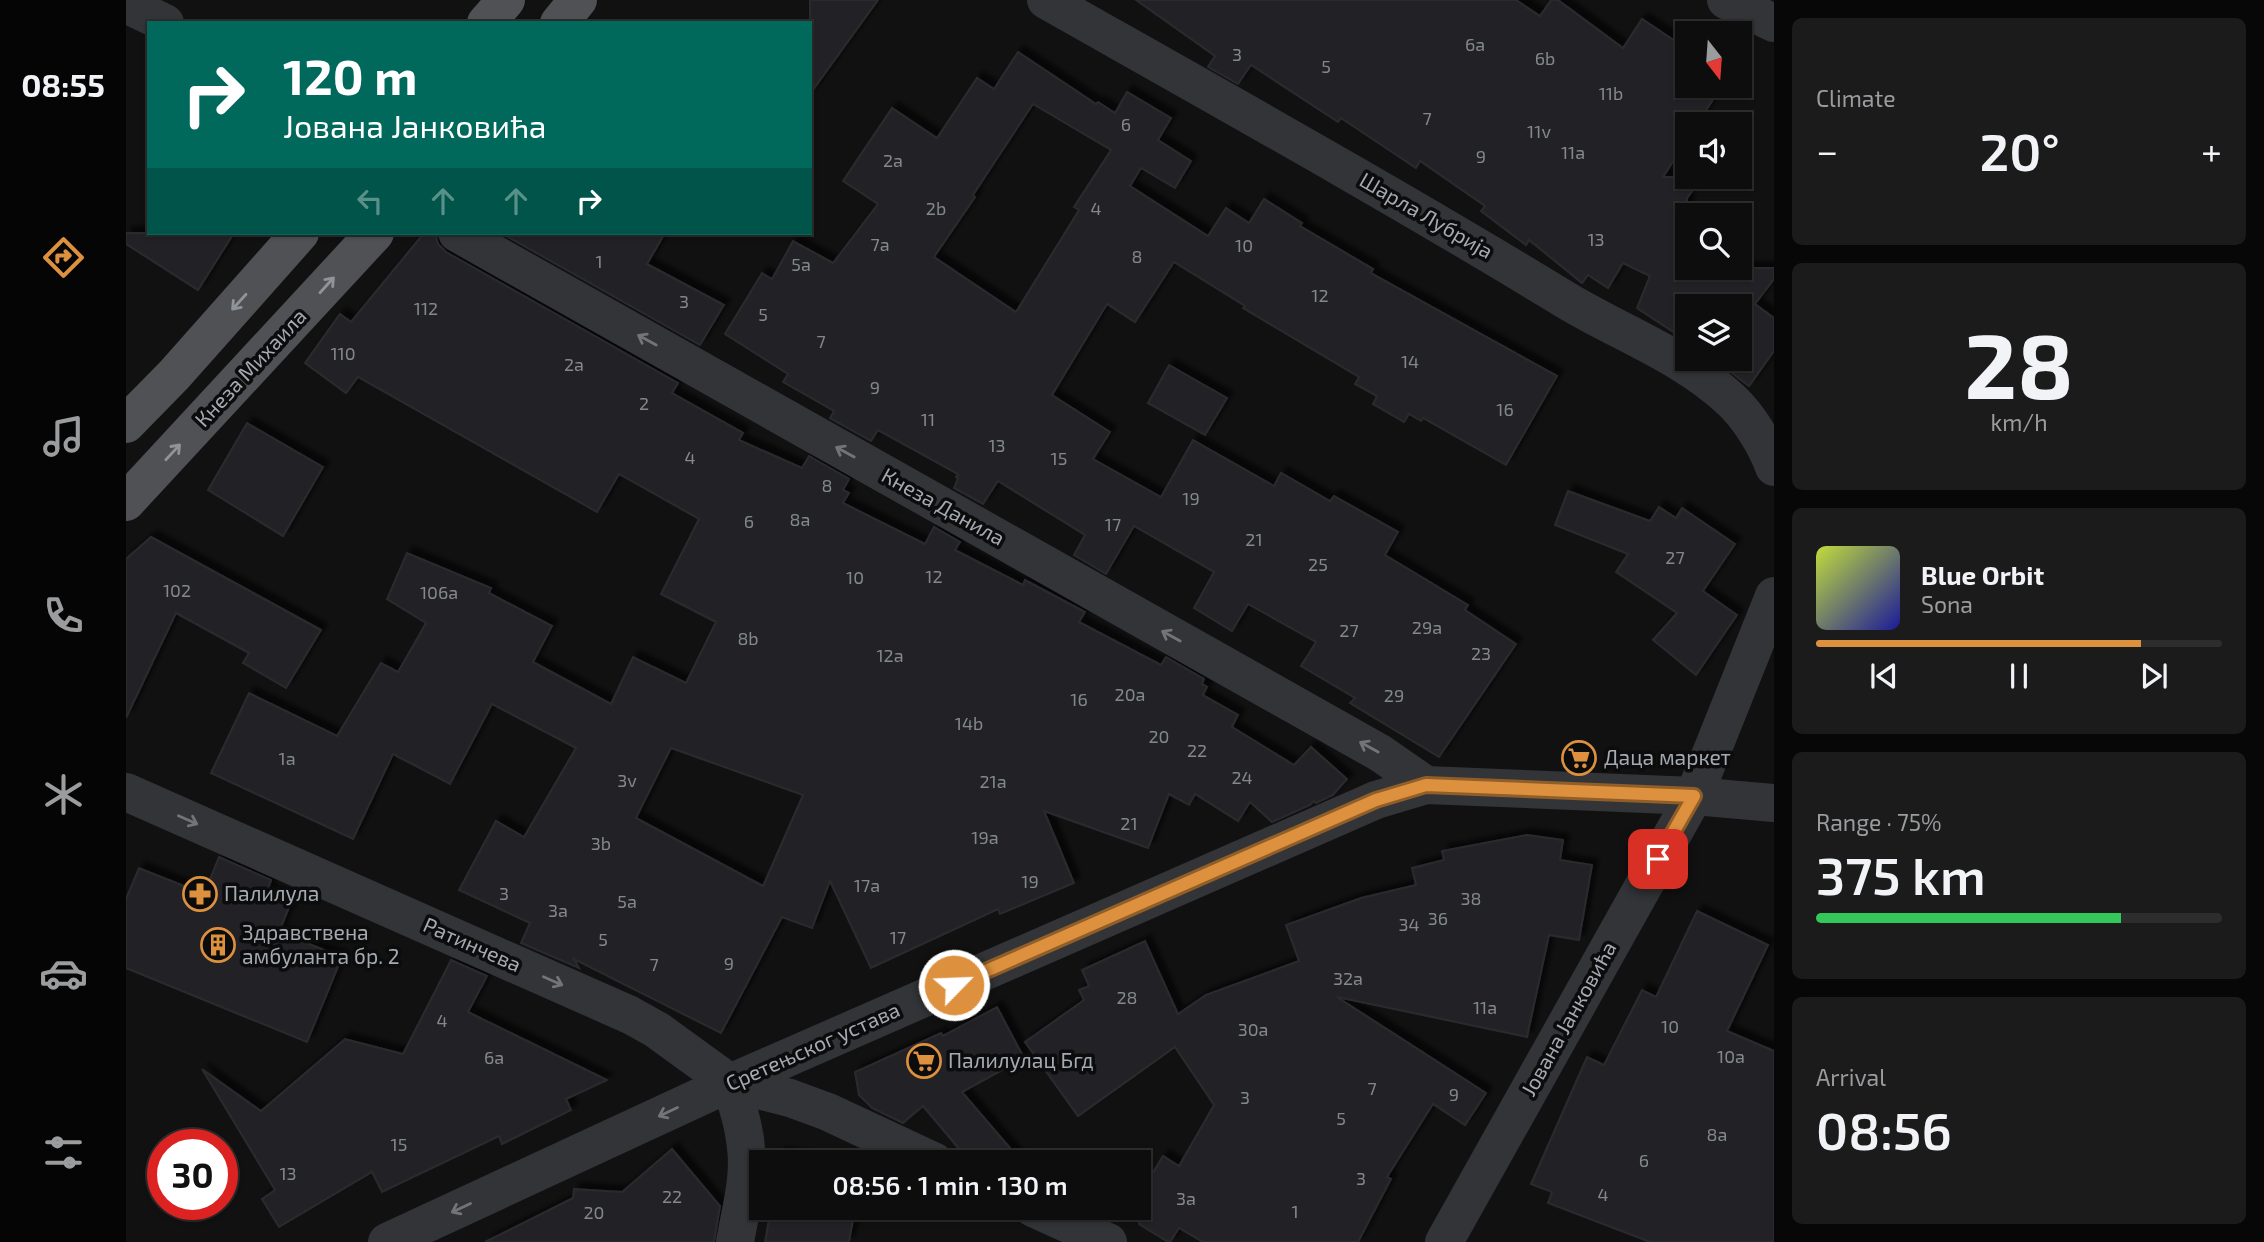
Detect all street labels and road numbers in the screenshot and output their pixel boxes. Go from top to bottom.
street label: Шарла Лубрија [1355,166,1498,264]
street label: Кнеза Михаила [189,303,311,431]
street label: Кнеза Данила [878,462,1010,550]
street label: Ратинчева [420,911,525,976]
street label: Јована Јанковића [1515,937,1621,1100]
street label: Сретењског устава [721,996,904,1096]

